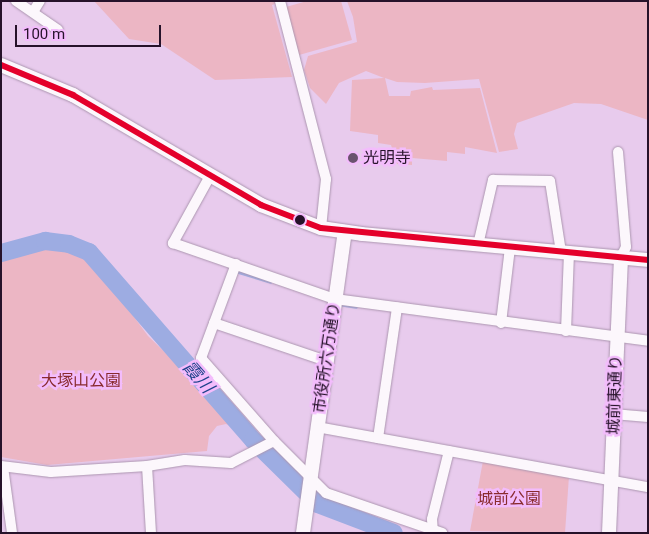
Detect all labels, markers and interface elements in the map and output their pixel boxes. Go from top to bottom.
scale bar [18,15,164,47]
text: 100 m [23,25,65,43]
place label: 光明寺 [363,148,411,168]
marker: 光明寺 [347,152,359,164]
unlabelled marker [295,215,305,225]
street label: 市役所六万通り [310,301,344,415]
street label: 城前東通り [604,355,626,435]
water label: 霞川 [178,356,218,398]
park label: 大塚山公園 [41,371,121,391]
park label: 城前公園 [477,489,541,509]

